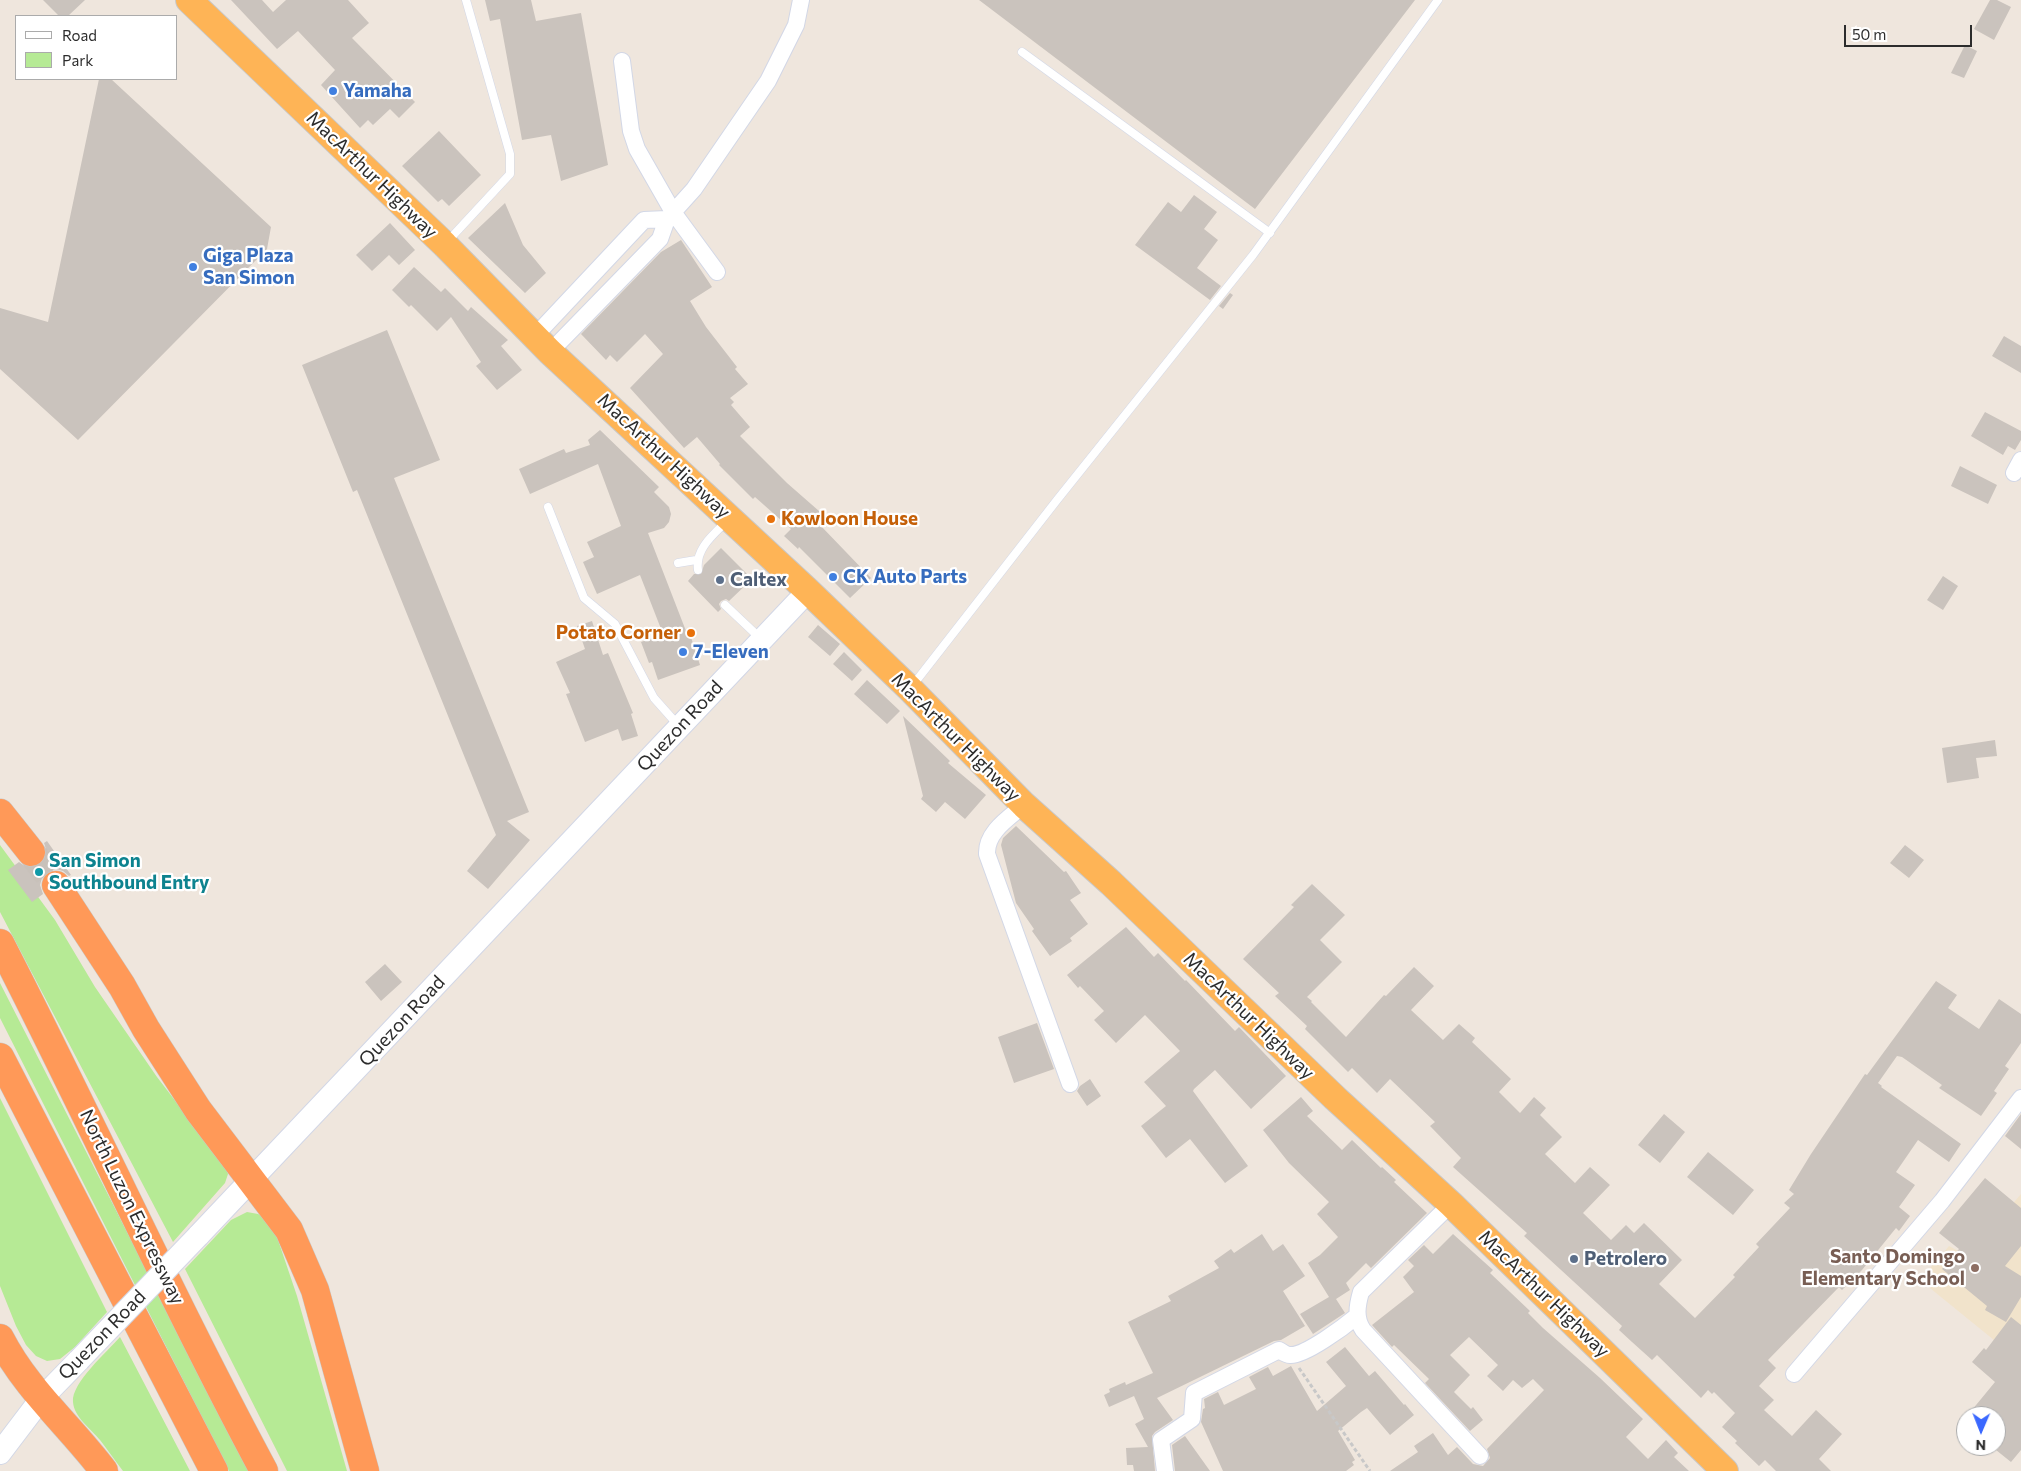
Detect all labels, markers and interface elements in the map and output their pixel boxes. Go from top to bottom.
legend [15,15,178,80]
scale bar [1846,15,1974,47]
text: 50 m [1852,25,1886,43]
text: Road [62,26,97,44]
text: Park [62,51,93,69]
place label: Yamaha [343,80,412,102]
marker: Yamaha [327,85,339,97]
street label: MacArthur Highway [302,107,442,243]
place label: Giga Plaza San Simon [203,245,295,289]
marker: Giga Plaza San Simon [187,261,199,273]
street label: MacArthur Highway [593,389,735,523]
place label: Kowloon House [781,508,918,530]
marker: Kowloon House [765,513,777,525]
place label: CK Auto Parts [843,566,967,588]
place label: Caltex [730,569,787,591]
marker: CK Auto Parts [827,571,839,583]
marker: Caltex [714,574,726,586]
place label: Potato Corner [556,622,681,644]
marker: Potato Corner [685,627,697,639]
place label: 7-Eleven [693,641,769,663]
marker: 7-Eleven [677,646,689,658]
street label: MacArthur Highway [887,668,1025,806]
street label: Quezon Road [632,676,728,776]
place label: San Simon Southbound Entry [49,850,209,894]
marker: San Simon Southbound Entry [33,866,45,878]
street label: MacArthur Highway [1179,948,1319,1084]
street label: Quezon Road [354,971,450,1071]
street label: North Luzon Expressway [75,1106,189,1308]
street label: MacArthur Highway [1474,1226,1614,1362]
place label: Santo Domingo Elementary School [1801,1246,1965,1290]
place label: Petrolero [1584,1248,1667,1270]
marker: Petrolero [1568,1253,1580,1265]
marker: Santo Domingo Elementary School [1969,1262,1981,1274]
street label: Quezon Road [54,1285,150,1385]
north arrow [1956,1406,2006,1456]
text: N [1975,1437,1986,1454]

